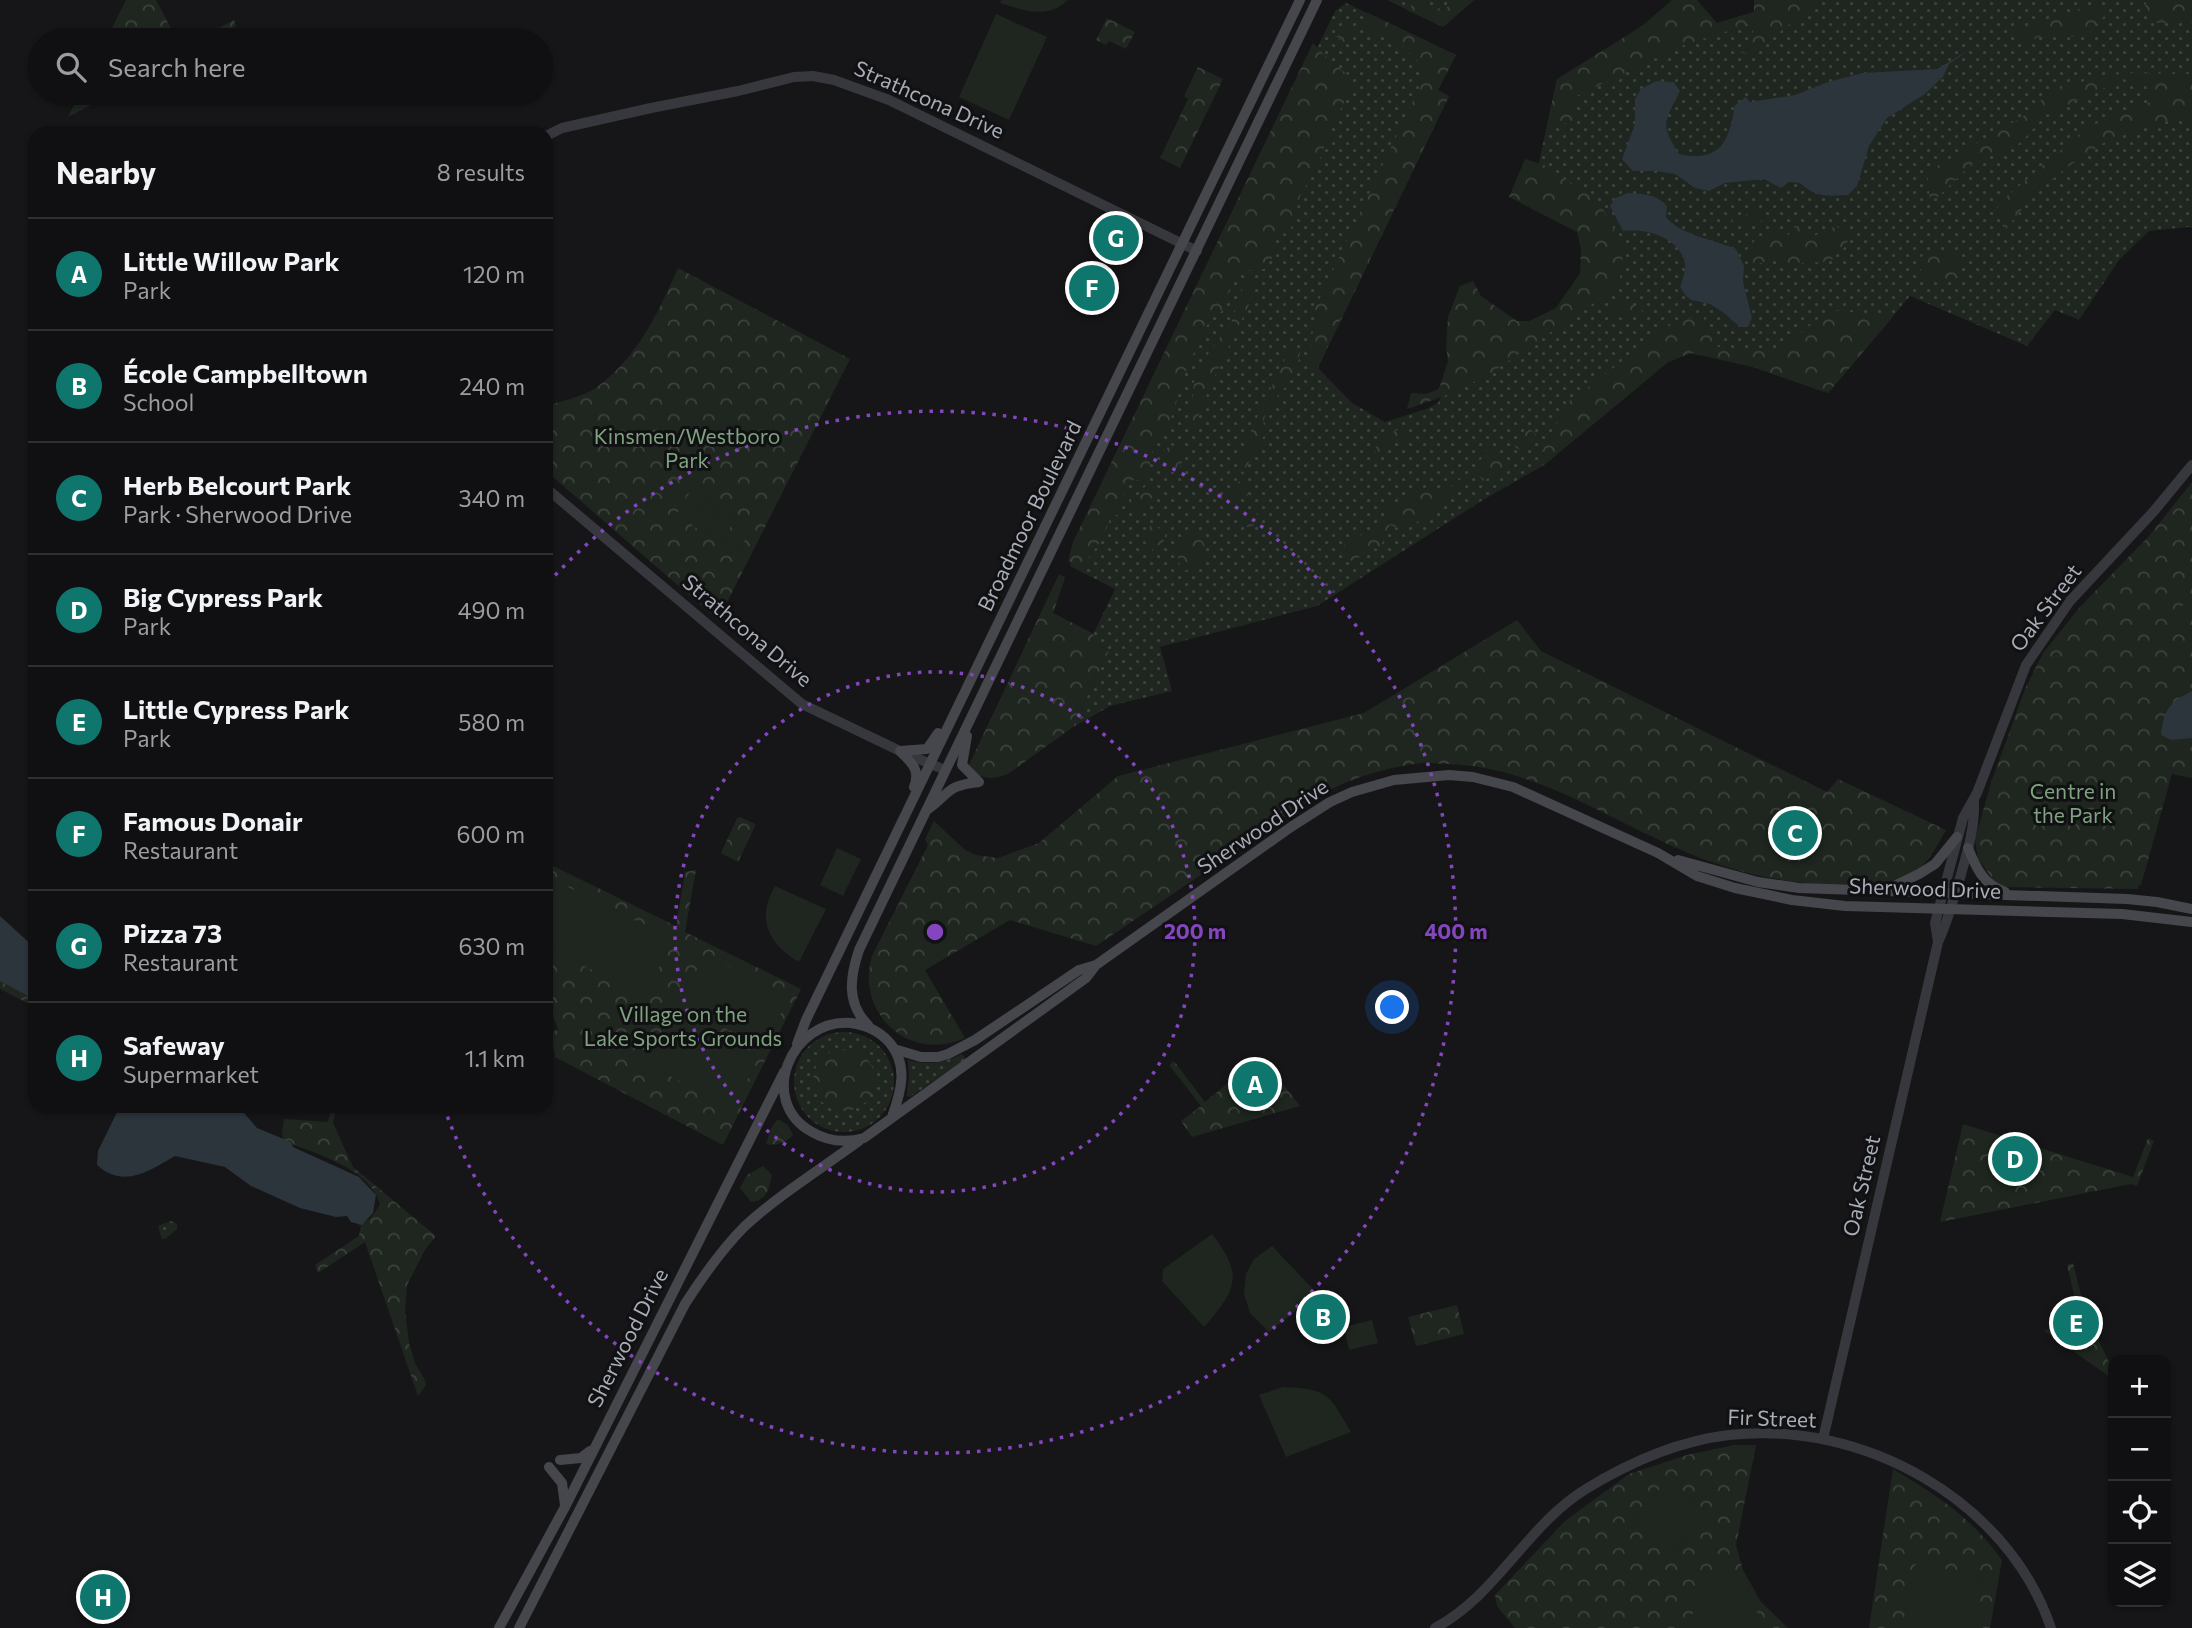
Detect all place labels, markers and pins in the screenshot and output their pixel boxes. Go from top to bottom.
pin: G [1093,212,1139,264]
pin: F [1069,262,1115,314]
pin: C [1772,807,1818,859]
centre of rings [923,920,947,944]
pin: A [1232,1058,1278,1110]
pin: D [1992,1133,2038,1185]
pin: B [1300,1291,1346,1343]
pin: E [2053,1297,2099,1349]
pin: H [80,1571,126,1623]

